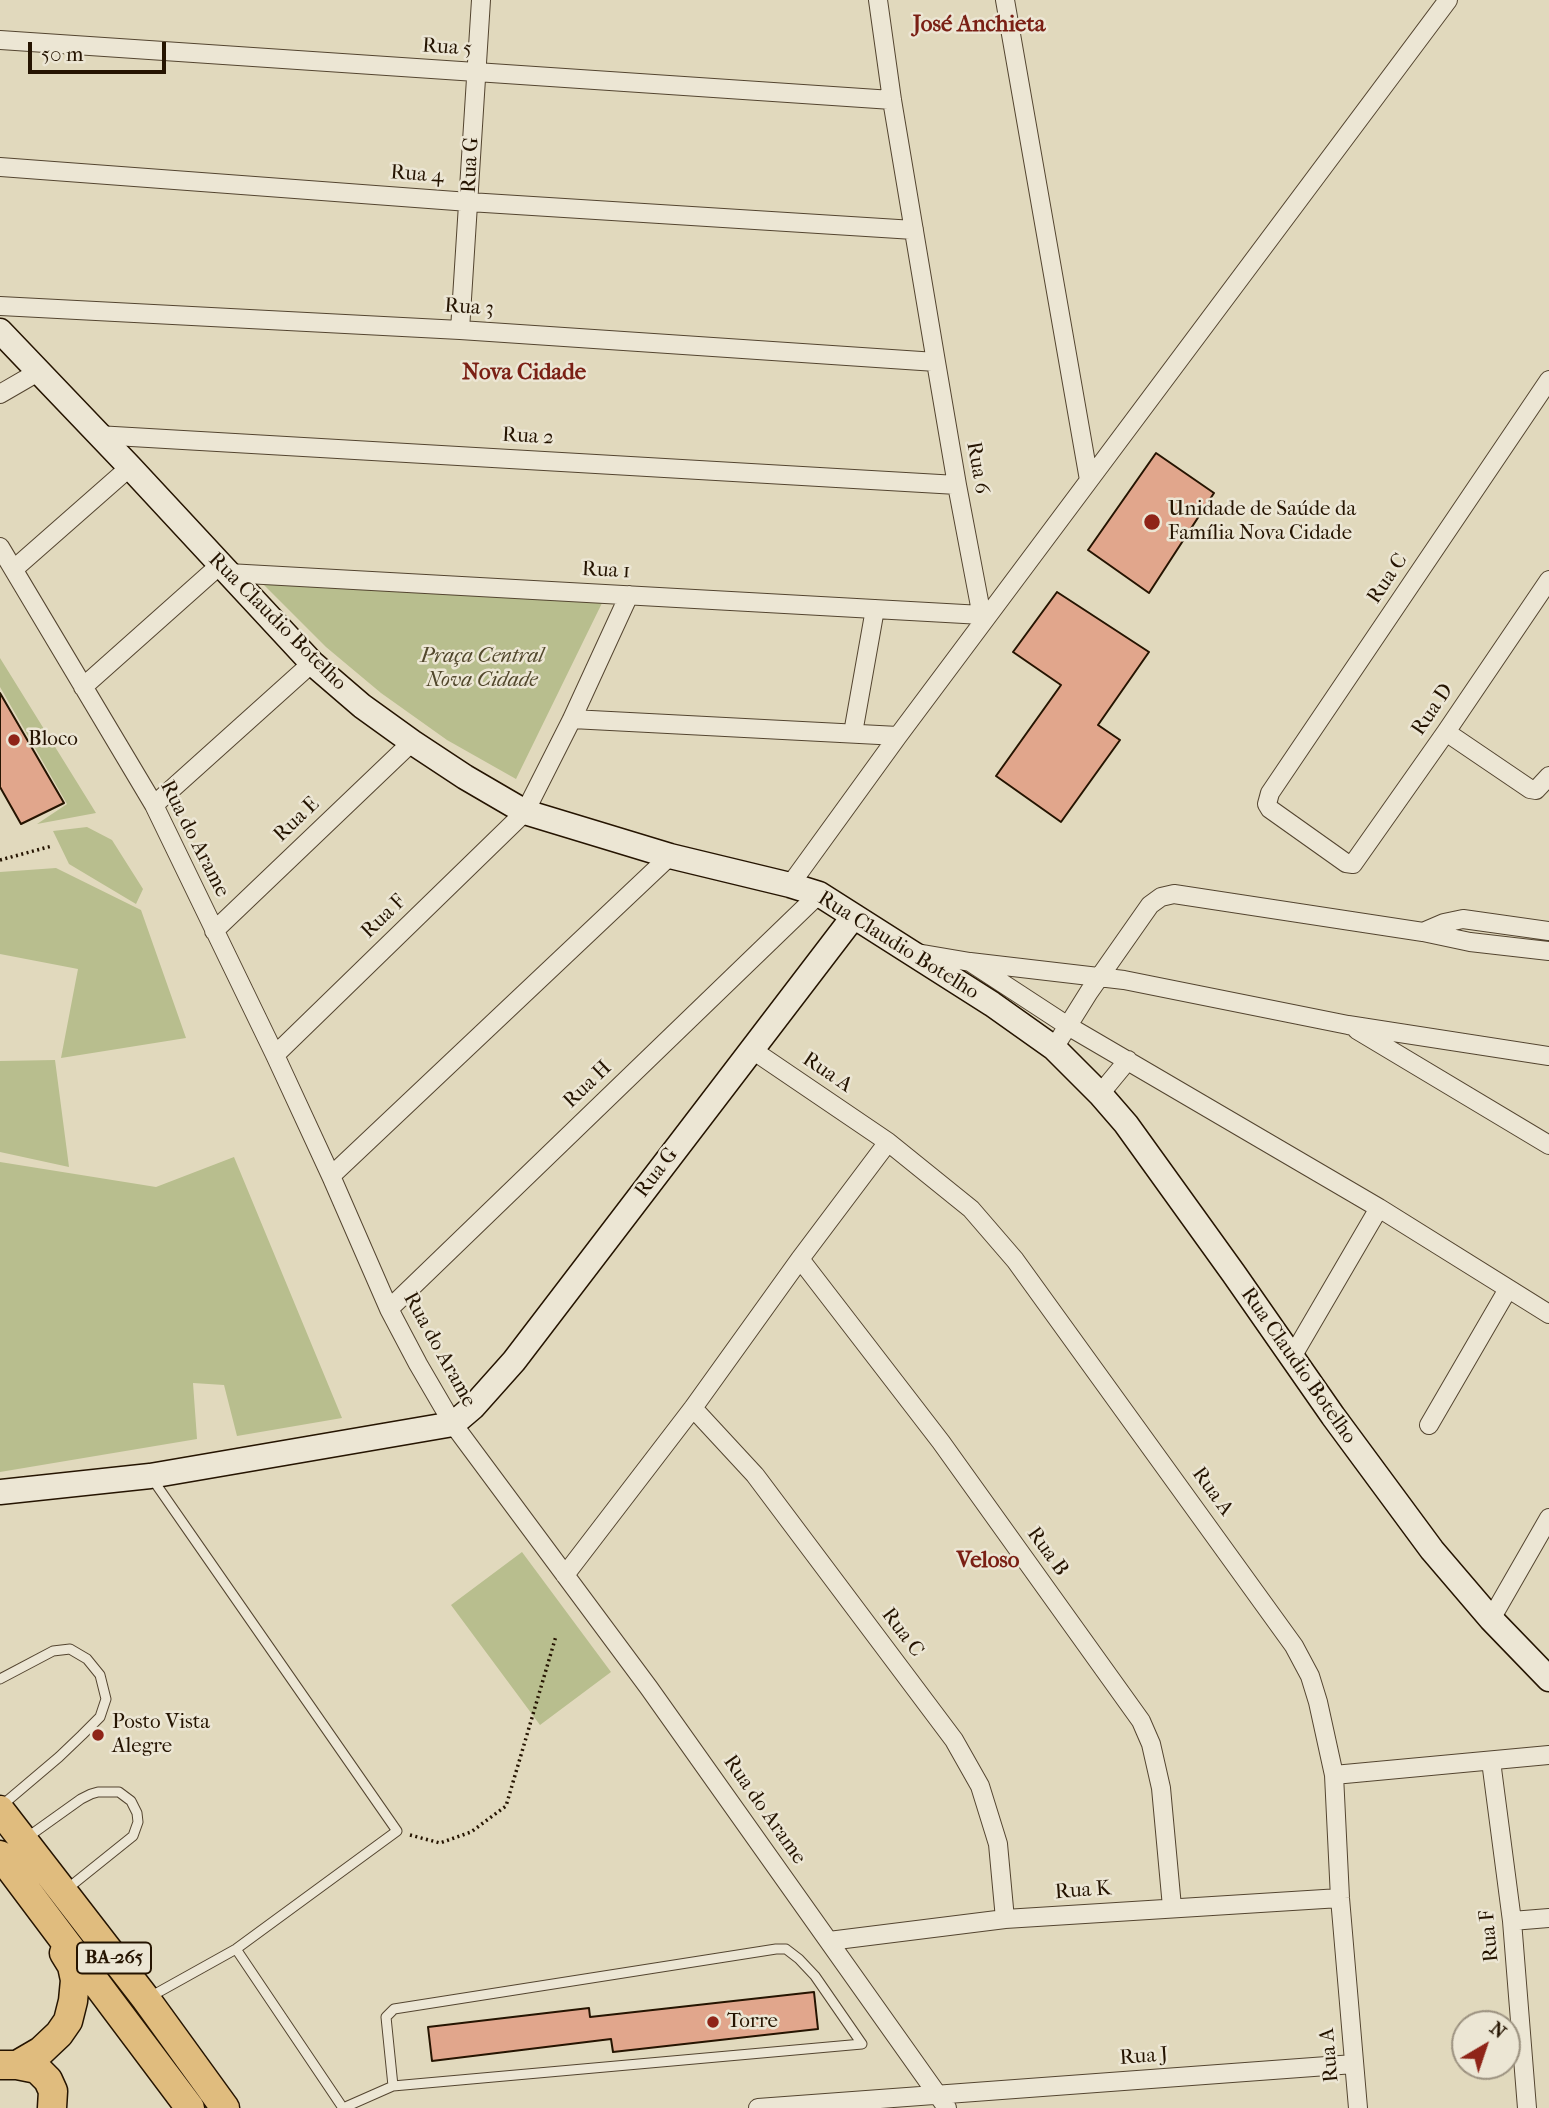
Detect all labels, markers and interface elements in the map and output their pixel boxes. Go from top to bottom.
district label: José Anchieta [913,11,1045,39]
scale bar [32,28,170,72]
street label: Rua 5 [421,34,473,62]
text: 50 m [41,42,84,66]
street label: Rua G [457,136,485,194]
street label: Rua 4 [389,161,445,189]
street label: Rua 3 [443,294,495,322]
district label: Nova Cidade [462,359,586,387]
street label: Rua 2 [501,423,555,451]
street label: Rua 6 [960,440,994,496]
place label: Unidade de Saúde da Família Nova Cidade [1168,497,1356,547]
marker: Unidade de Saúde da Família Nova Cidade [1142,512,1162,532]
street label: Rua Claudio Botelho [203,548,351,696]
street label: Rua C [1362,549,1414,609]
street label: Rua 1 [581,557,631,585]
park label: Praça Central Nova Cidade [420,644,544,694]
street label: Rua D [1407,679,1459,741]
place label: Bloco [28,727,78,753]
marker: Bloco [6,732,22,748]
street label: Rua do Arame [154,776,234,902]
street label: Rua E [269,792,325,848]
street label: Rua Claudio Botelho [813,886,983,1006]
street label: Rua F [356,890,412,944]
street label: Rua A [797,1047,857,1099]
street label: Rua H [559,1056,617,1114]
street label: Rua G [630,1143,684,1203]
street label: Rua Claudio Botelho [1235,1283,1361,1449]
street label: Rua do Arame [397,1288,481,1412]
street label: Rua A [1186,1463,1238,1521]
street label: Rua B [1021,1522,1073,1582]
district label: Veloso [957,1547,1019,1575]
street label: Rua C [875,1603,929,1663]
place label: Posto Vista Alegre [112,1710,210,1760]
marker: Posto Vista Alegre [90,1727,106,1743]
street label: Rua do Arame [717,1751,811,1869]
street label: Rua K [1054,1876,1112,1906]
street label: Rua F [1475,1909,1505,1963]
road number: BA-265 [77,1942,151,1974]
place label: Torre [727,2009,778,2035]
north arrow [1451,2010,1521,2080]
marker: Torre [705,2014,721,2030]
text: N [1485,2017,1510,2043]
street label: Rua A [1315,2027,1345,2083]
street label: Rua J [1119,2043,1169,2071]

